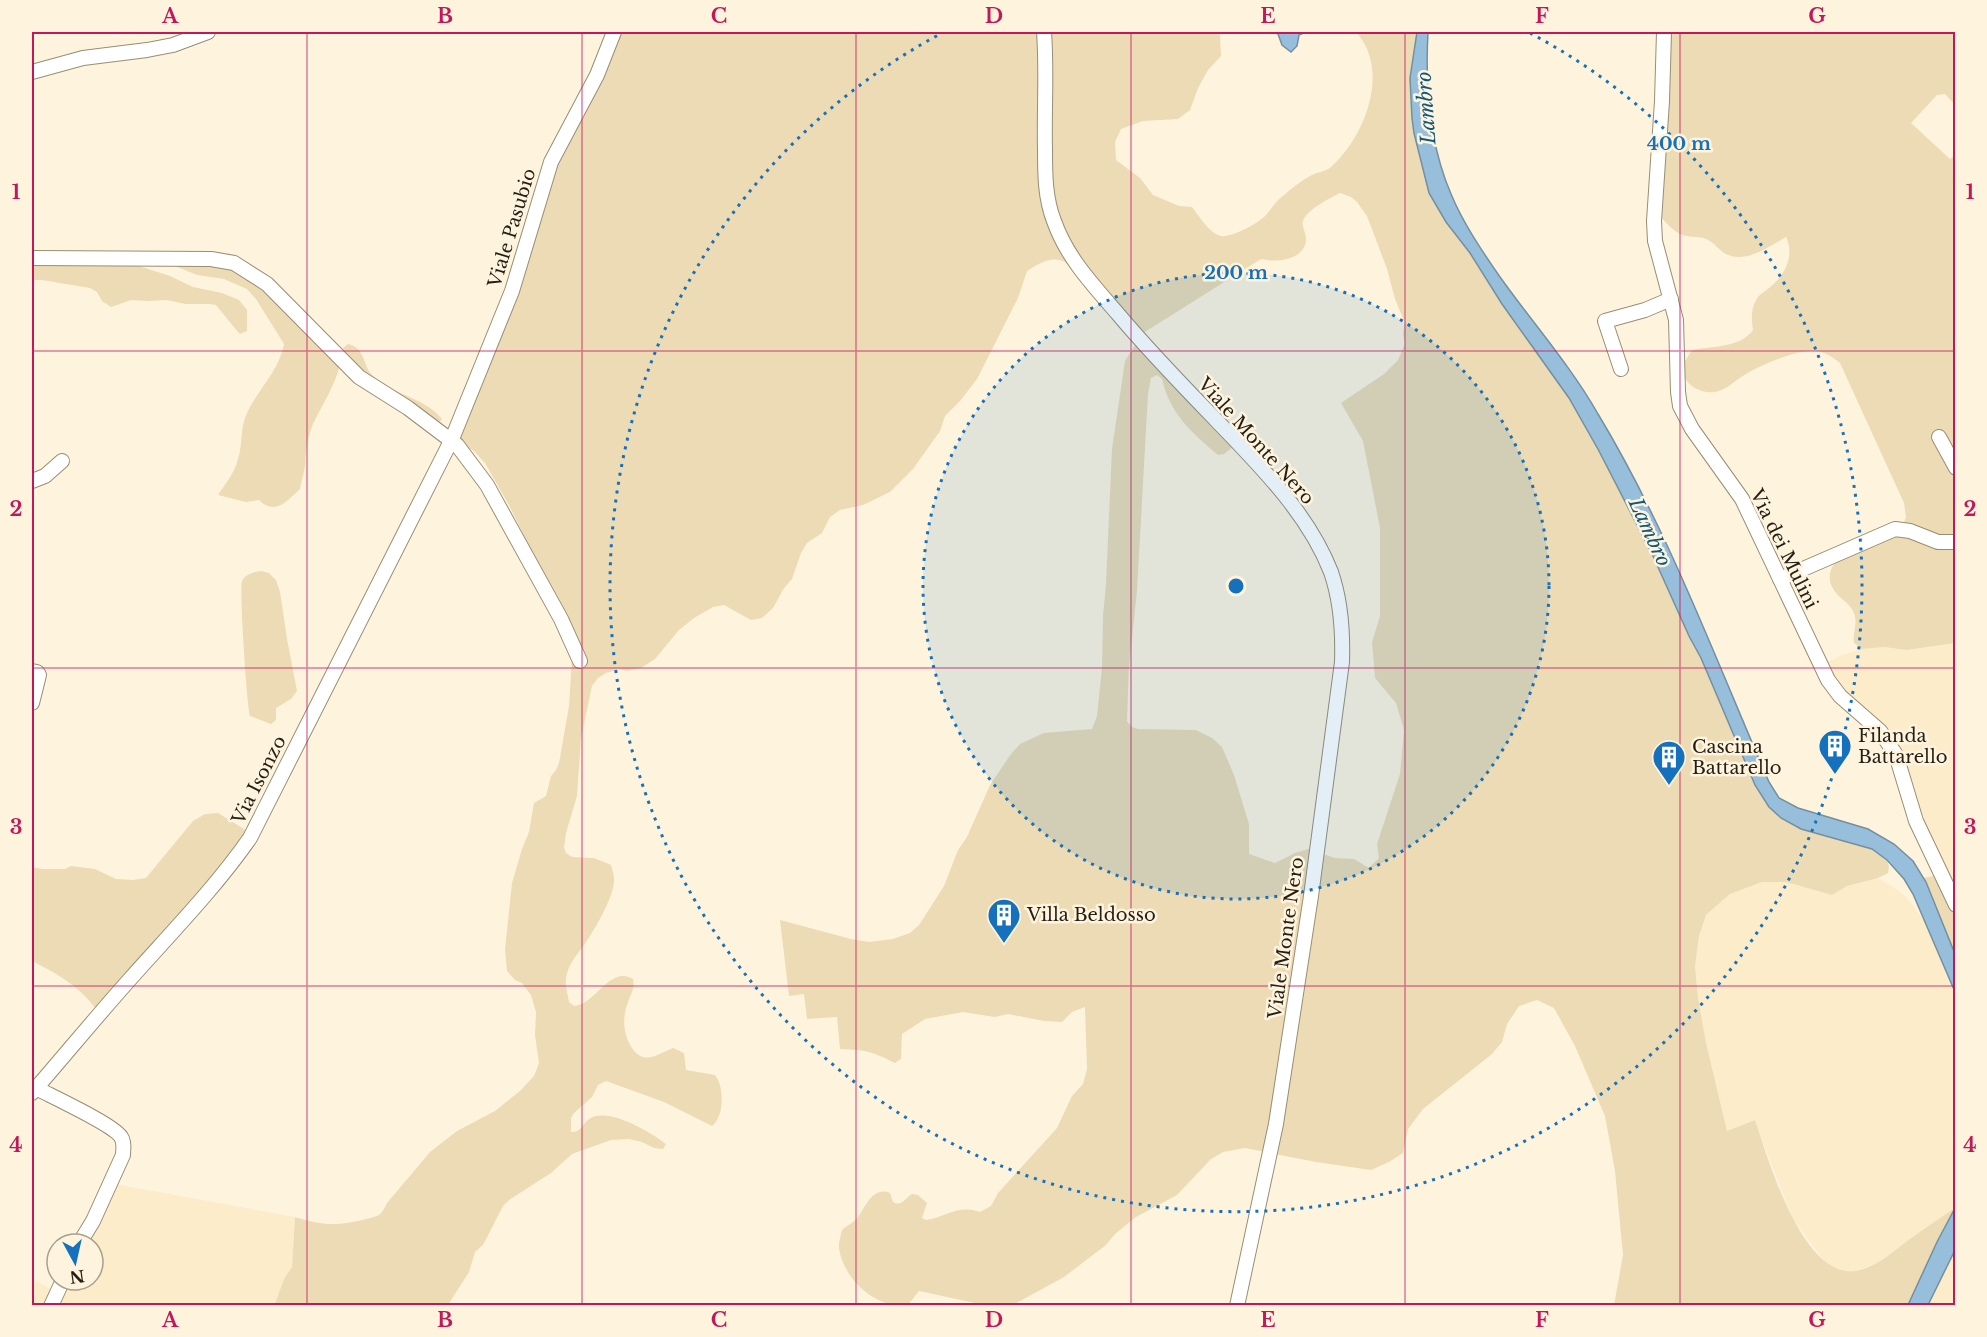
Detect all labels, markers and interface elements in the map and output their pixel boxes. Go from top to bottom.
text: A [161,4,179,28]
text: B [437,4,453,28]
text: C [711,4,727,28]
text: D [985,4,1003,28]
text: E [1260,4,1276,28]
text: F [1535,4,1549,28]
text: G [1808,4,1826,28]
water label: Lambro [1411,71,1441,146]
text: 400 m [1647,133,1711,155]
street label: Viale Pasubio [483,166,541,291]
text: 1 [12,180,21,204]
text: 1 [1966,180,1975,204]
text: 200 m [1204,262,1268,284]
street label: Viale Monte Nero [1193,372,1319,509]
street label: Via dei Mulini [1745,485,1823,613]
water label: Lambro [1623,493,1676,570]
text: 2 [9,497,23,521]
text: 2 [1963,497,1977,521]
centre of rings [1226,576,1246,596]
place label: Filanda Battarello [1858,725,1948,768]
building icon: Filanda Battarello [1817,728,1853,775]
street label: Via Isonzo [227,732,291,829]
place label: Cascina Battarello [1692,736,1782,779]
building icon: Cascina Battarello [1651,739,1687,786]
text: 3 [10,815,22,839]
text: 3 [1964,815,1976,839]
street label: Viale Monte Nero [1264,856,1308,1021]
building icon: Villa Beldosso [986,897,1022,944]
place label: Villa Beldosso [1026,904,1156,926]
text: 4 [9,1133,23,1157]
text: 4 [1963,1133,1977,1157]
north arrow [45,1232,105,1292]
text: N [68,1266,86,1288]
text: A [161,1308,179,1332]
text: B [437,1308,453,1332]
text: C [711,1308,727,1332]
text: D [985,1308,1003,1332]
text: E [1260,1308,1276,1332]
text: F [1535,1308,1549,1332]
text: G [1808,1308,1826,1332]

